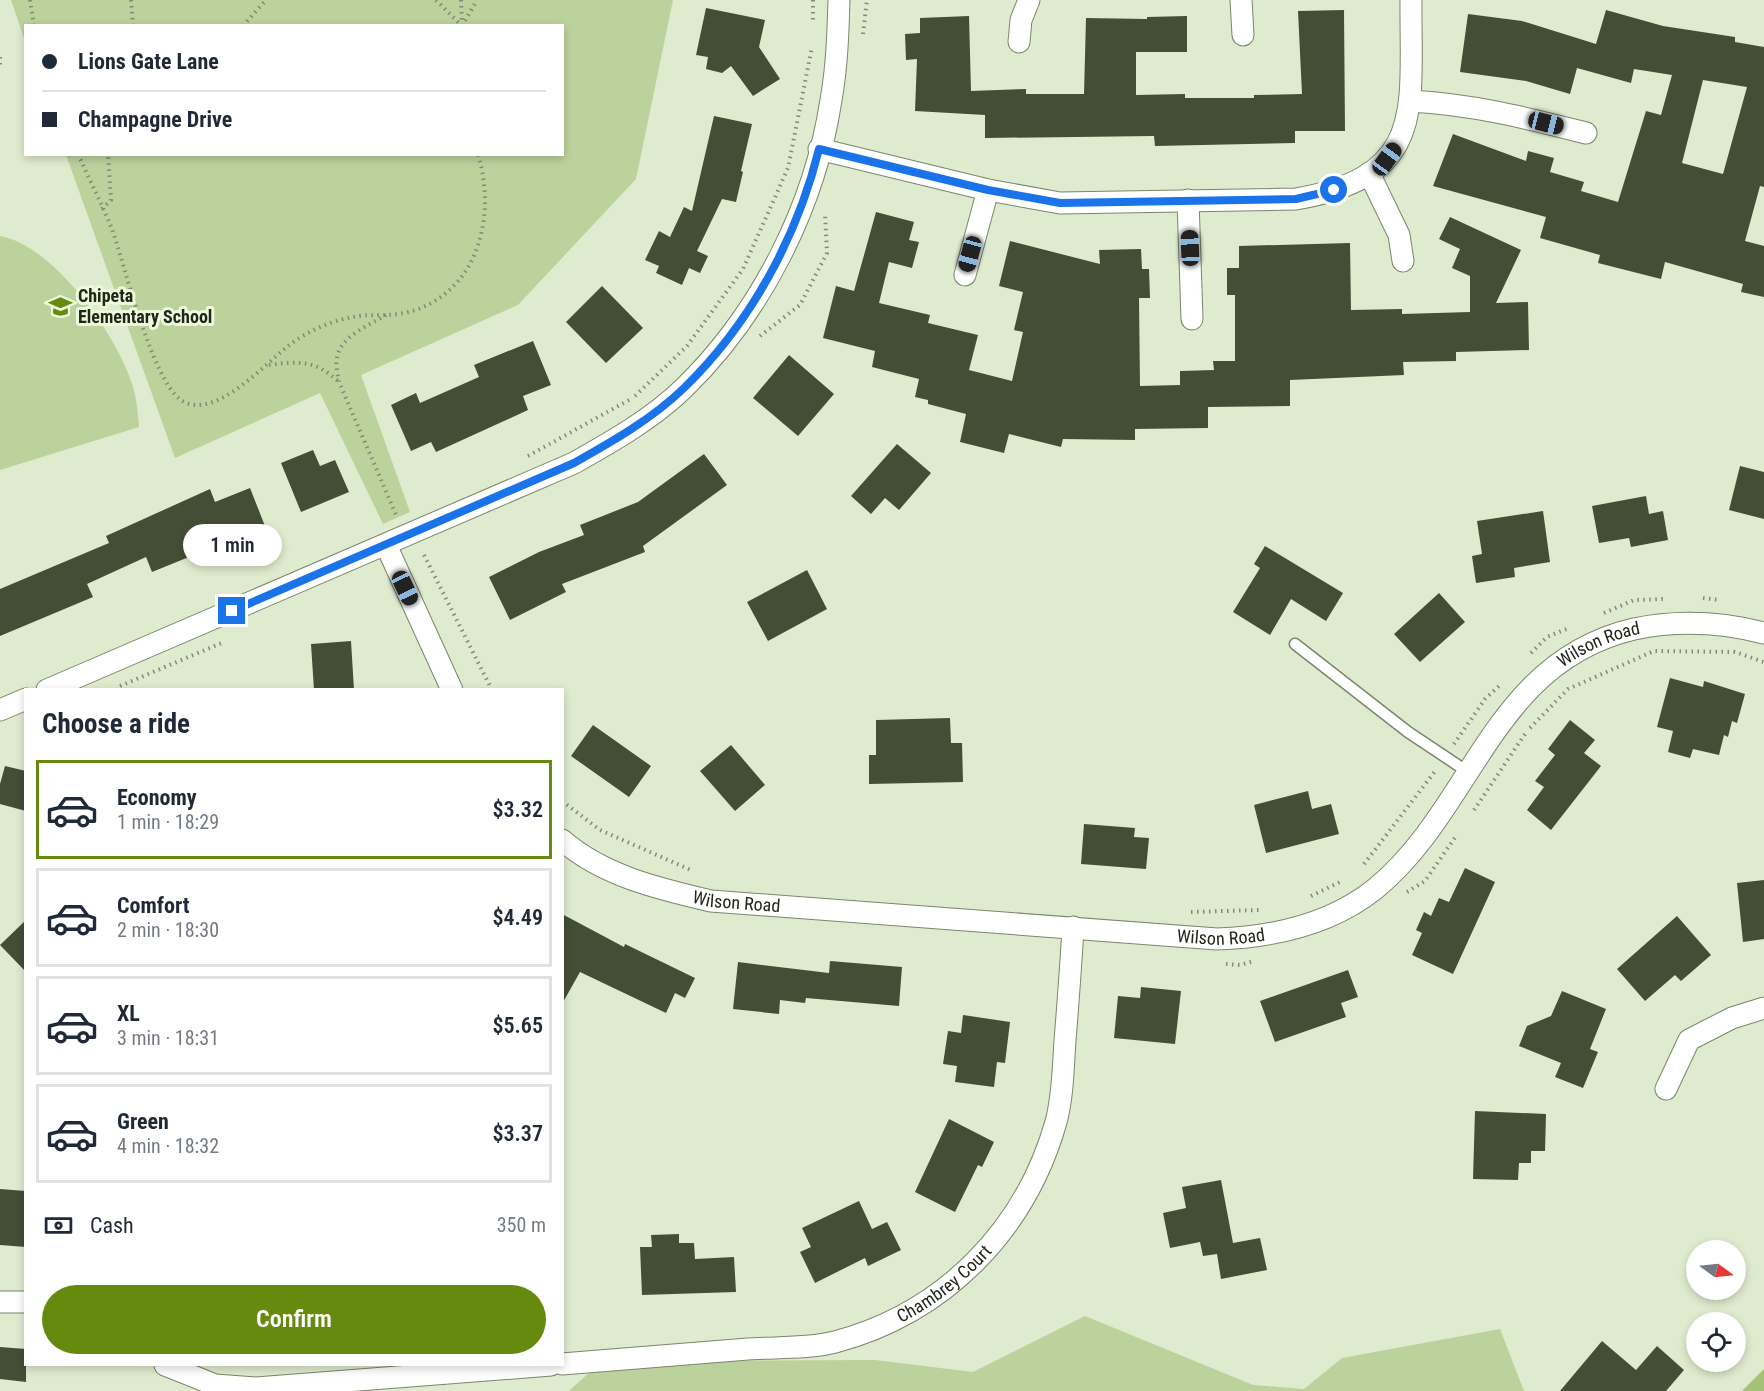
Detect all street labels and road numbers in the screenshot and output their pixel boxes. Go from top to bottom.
street label: Wilson Road [1553,617,1642,671]
street label: Wilson Road [691,886,781,916]
street label: Wilson Road [1176,924,1266,949]
street label: Chambrey Court [893,1241,995,1327]

